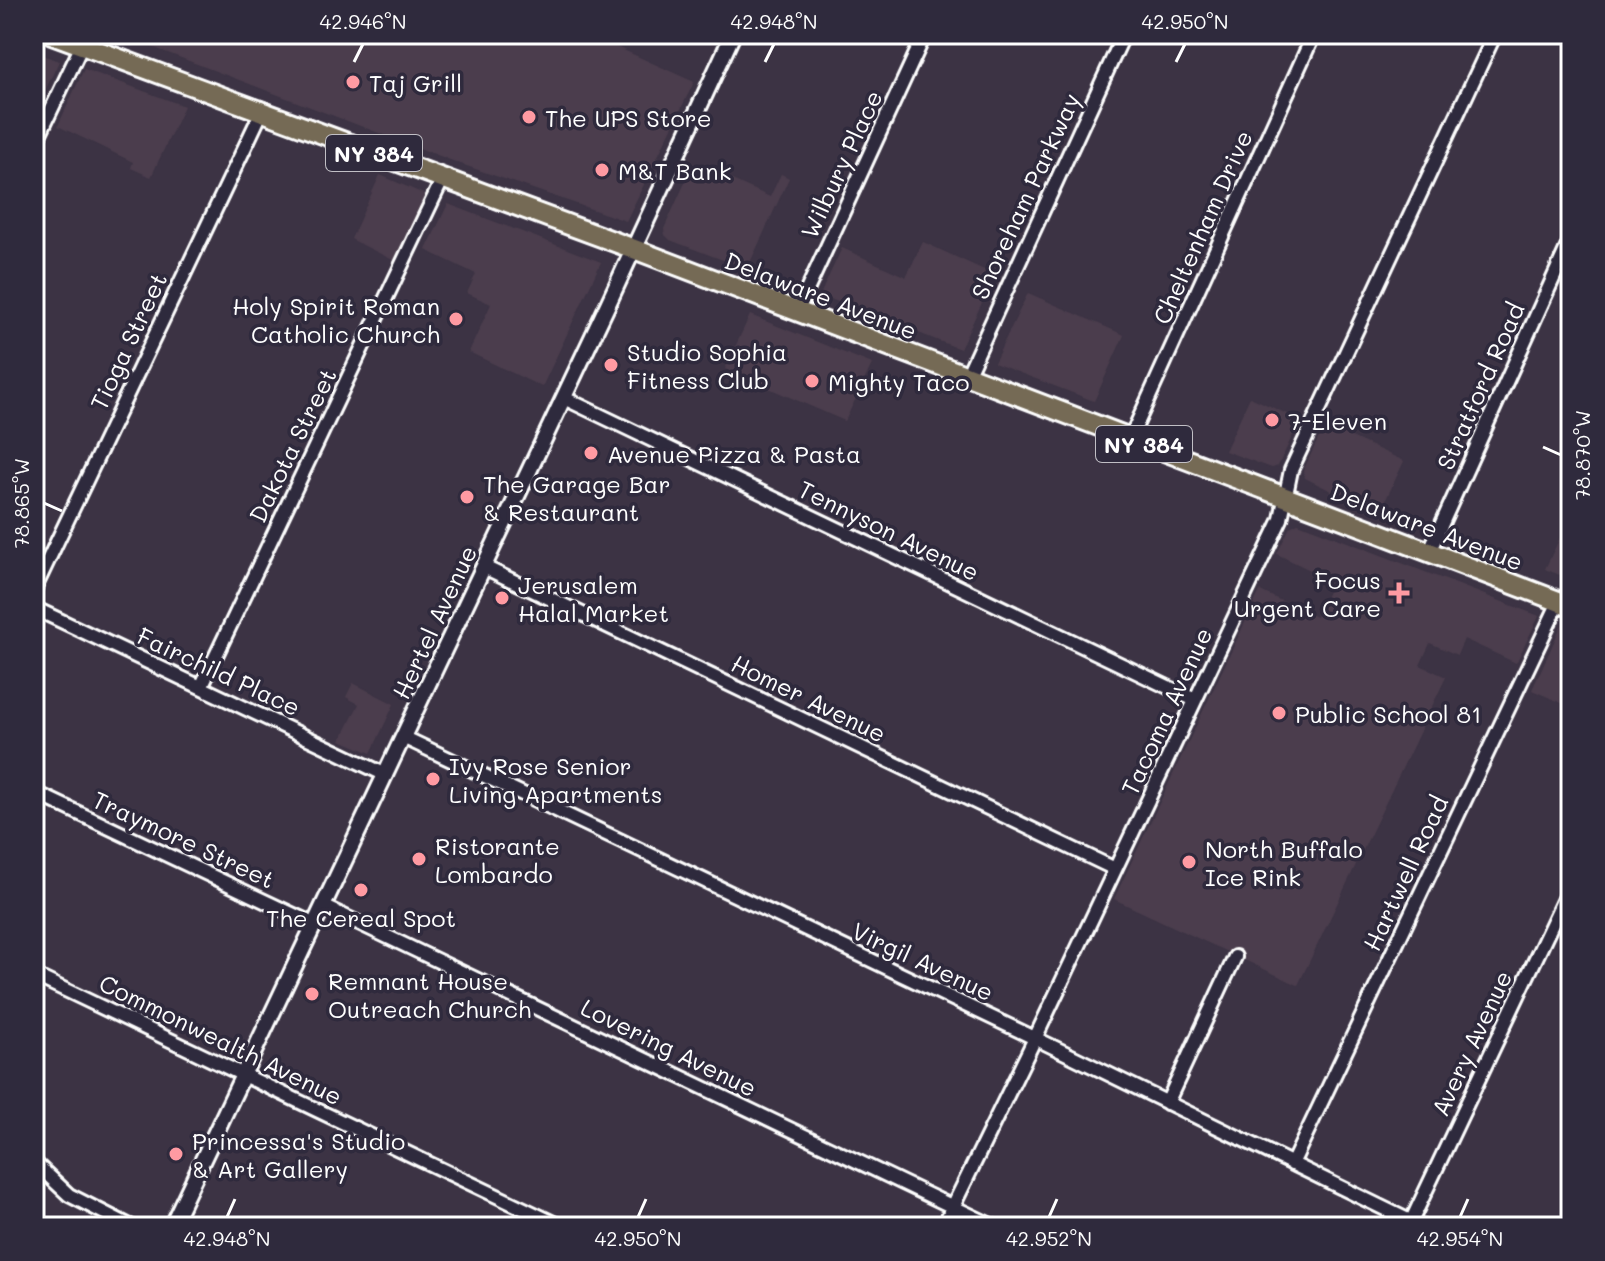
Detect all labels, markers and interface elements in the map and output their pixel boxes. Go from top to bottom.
text: 42.946°N [320,8,406,34]
text: 42.948°N [731,8,817,34]
text: 42.950°N [1141,8,1229,34]
place label: Taj Grill [369,67,462,98]
marker: Taj Grill [344,73,362,91]
street label: Wilbury Place [793,85,889,243]
street label: Shoreham Parkway [964,88,1086,304]
place label: The UPS Store [545,102,712,133]
marker: The UPS Store [520,108,538,126]
street label: Cheltenham Drive [1145,125,1259,329]
road number: NY 384 [326,135,422,171]
place label: M&T Bank [618,155,731,186]
marker: M&T Bank [593,161,611,179]
street label: Delaware Avenue [720,244,922,346]
street label: Tioga Street [83,267,173,415]
place label: Holy Spirit Roman Catholic Church [232,290,440,349]
street label: Stratford Road [1429,298,1531,474]
marker: Holy Spirit Roman Catholic Church [447,310,465,328]
place label: Studio Sophia Fitness Club [627,336,787,395]
marker: Studio Sophia Fitness Club [602,356,620,374]
street label: Dakota Street [241,363,343,527]
place label: Mighty Taco [828,366,969,397]
marker: Mighty Taco [803,372,821,390]
place label: 7-Eleven [1288,405,1387,436]
text: 78.870°W [1569,410,1595,500]
marker: 7-Eleven [1263,411,1281,429]
road number: NY 384 [1096,426,1192,462]
place label: Avenue Pizza & Pasta [607,438,861,469]
marker: Avenue Pizza & Pasta [582,444,600,462]
text: 78.865°W [8,458,34,548]
place label: The Garage Bar & Restaurant [483,468,671,527]
street label: Tennyson Avenue [794,473,984,587]
street label: Delaware Avenue [1326,475,1528,577]
marker: The Garage Bar & Restaurant [458,488,476,506]
street label: Hertel Avenue [385,540,483,704]
place label: Focus Urgent Care [1234,564,1381,623]
place label: Jerusalem Halal Market [518,569,669,628]
marker: Focus Urgent Care [1388,582,1410,604]
marker: Jerusalem Halal Market [493,589,511,607]
street label: Fairchild Place [133,620,305,722]
street label: Tacoma Avenue [1114,622,1218,800]
street label: Homer Avenue [727,647,891,749]
place label: Public School 81 [1295,698,1482,729]
marker: Public School 81 [1270,704,1288,722]
place label: Ivy Rose Senior Living Apartments [449,750,662,809]
marker: Ivy Rose Senior Living Apartments [424,770,442,788]
street label: Traymore Street [88,783,280,895]
street label: Hartwell Road [1356,790,1454,956]
place label: Ristorante Lombardo [435,830,560,889]
place label: North Buffalo Ice Rink [1205,833,1363,892]
marker: Ristorante Lombardo [410,850,428,868]
marker: North Buffalo Ice Rink [1180,853,1198,871]
marker: The Cereal Spot [352,881,370,899]
place label: The Cereal Spot [266,902,456,933]
street label: Virgil Avenue [847,915,999,1007]
place label: Remnant House Outreach Church [328,965,531,1024]
street label: Avery Avenue [1424,965,1518,1121]
street label: Commonwealth Avenue [94,967,348,1111]
marker: Remnant House Outreach Church [303,985,321,1003]
street label: Lovering Avenue [576,991,762,1103]
place label: Princessa's Studio & Art Gallery [192,1125,405,1184]
marker: Princessa's Studio & Art Gallery [167,1145,185,1163]
text: 42.948°N [184,1225,270,1251]
text: 42.950°N [594,1225,682,1251]
text: 42.952°N [1006,1225,1092,1251]
text: 42.954°N [1417,1225,1503,1251]

